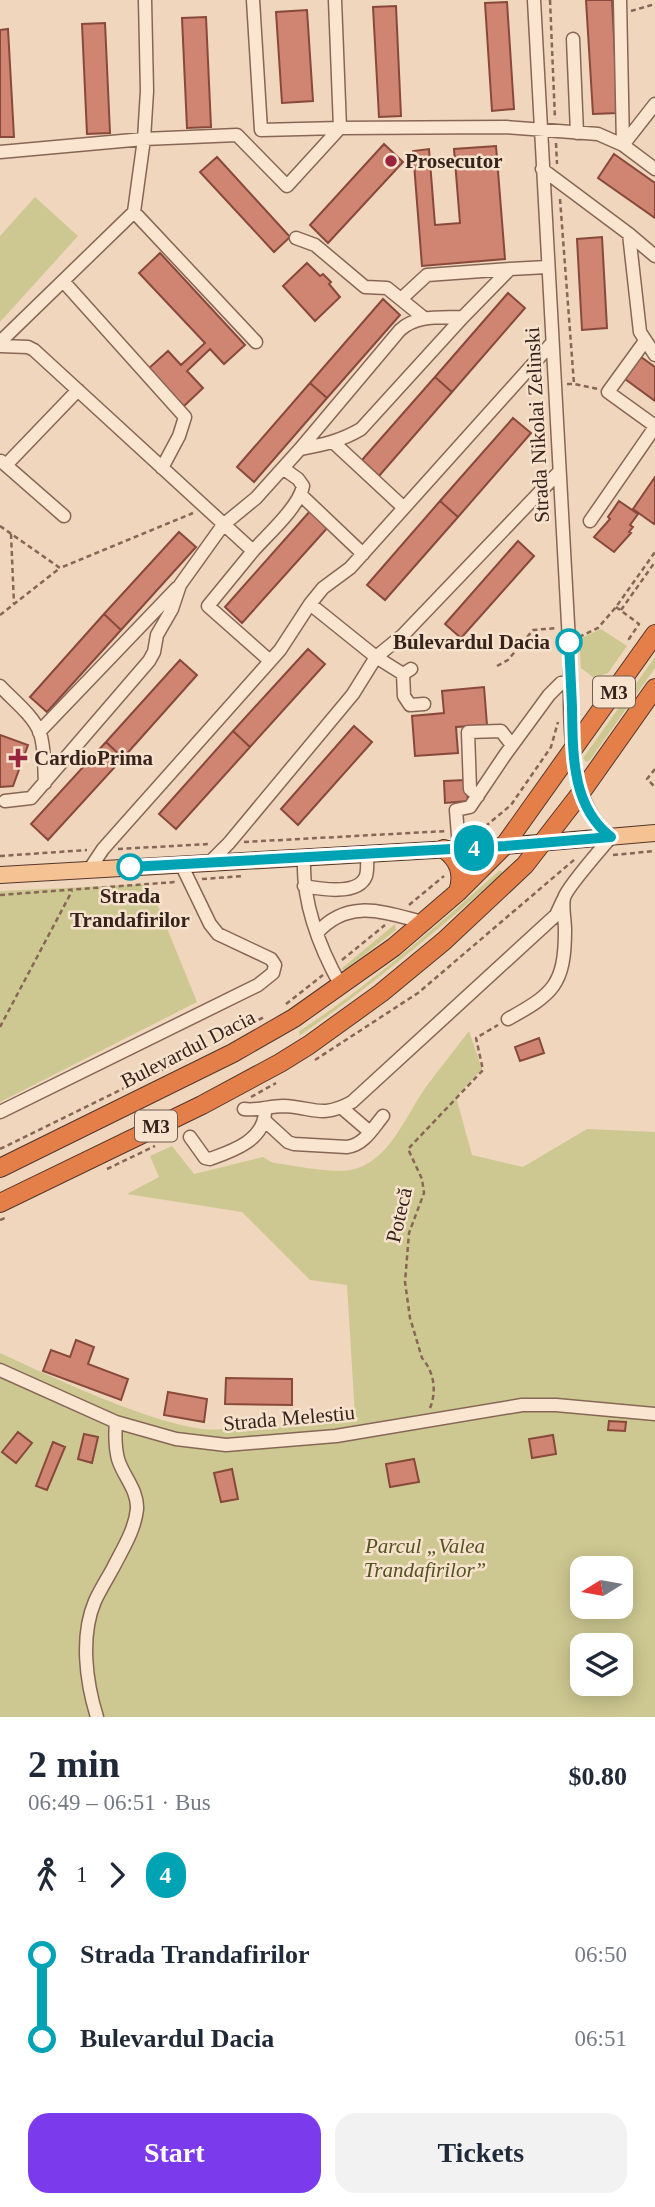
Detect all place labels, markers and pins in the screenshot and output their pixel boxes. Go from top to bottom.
place label: Prosecutor [405,149,503,173]
marker: Prosecutor [383,153,399,169]
marker: Bulevardul Dacia [556,629,582,655]
place label: Bulevardul Dacia [393,630,550,654]
place label: CardioPrima [34,746,153,770]
marker: CardioPrima [8,748,28,768]
marker: Strada Trandafirilor [117,854,143,880]
place label: Strada Trandafirilor [70,884,190,932]

